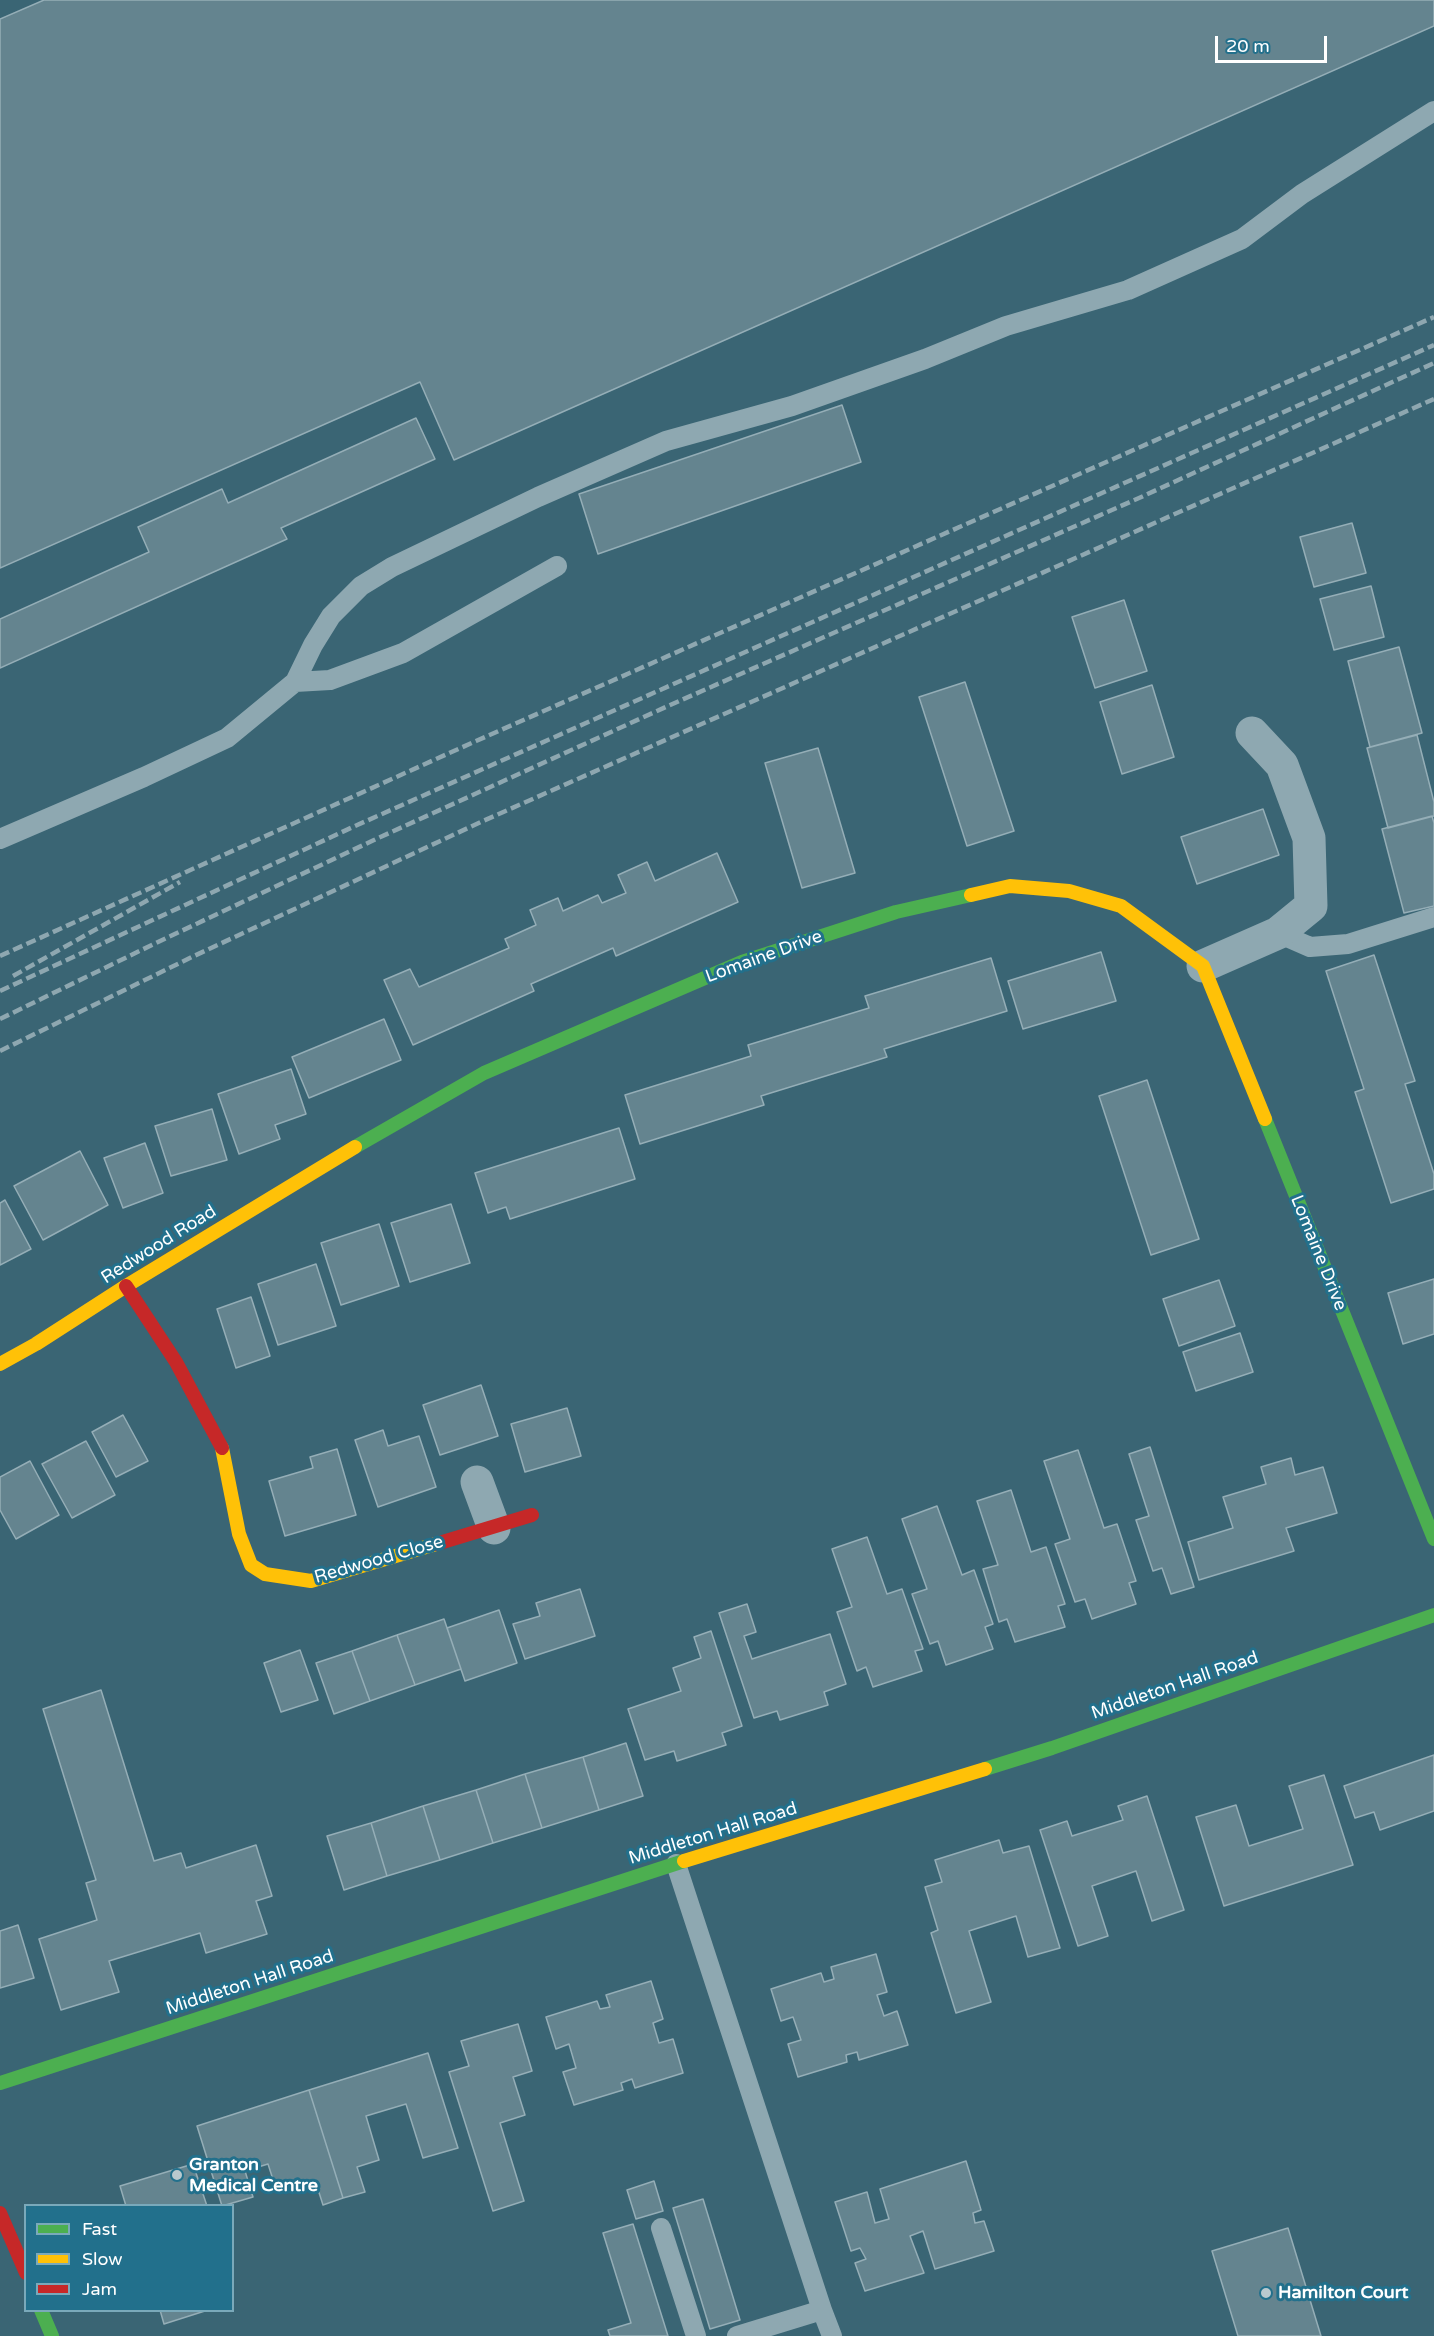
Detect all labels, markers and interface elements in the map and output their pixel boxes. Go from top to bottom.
scale bar [1218,24,1330,62]
text: 20 m [1226,35,1270,57]
street label: Lomaine Drive [703,926,825,988]
street label: Lomaine Drive [1285,1192,1351,1314]
street label: Redwood Road [97,1201,221,1289]
street label: Redwood Close [312,1531,446,1589]
street label: Middleton Hall Road [1089,1647,1261,1725]
street label: Middleton Hall Road [626,1798,800,1870]
street label: Middleton Hall Road [163,1946,337,2020]
place label: Granton Medical Centre [189,2154,318,2196]
marker: Granton Medical Centre [170,2168,184,2182]
legend [24,2204,234,2312]
text: Fast [82,2218,117,2240]
text: Slow [82,2248,123,2270]
text: Jam [82,2278,117,2300]
place label: Hamilton Court [1278,2282,1408,2304]
marker: Hamilton Court [1259,2286,1273,2300]

